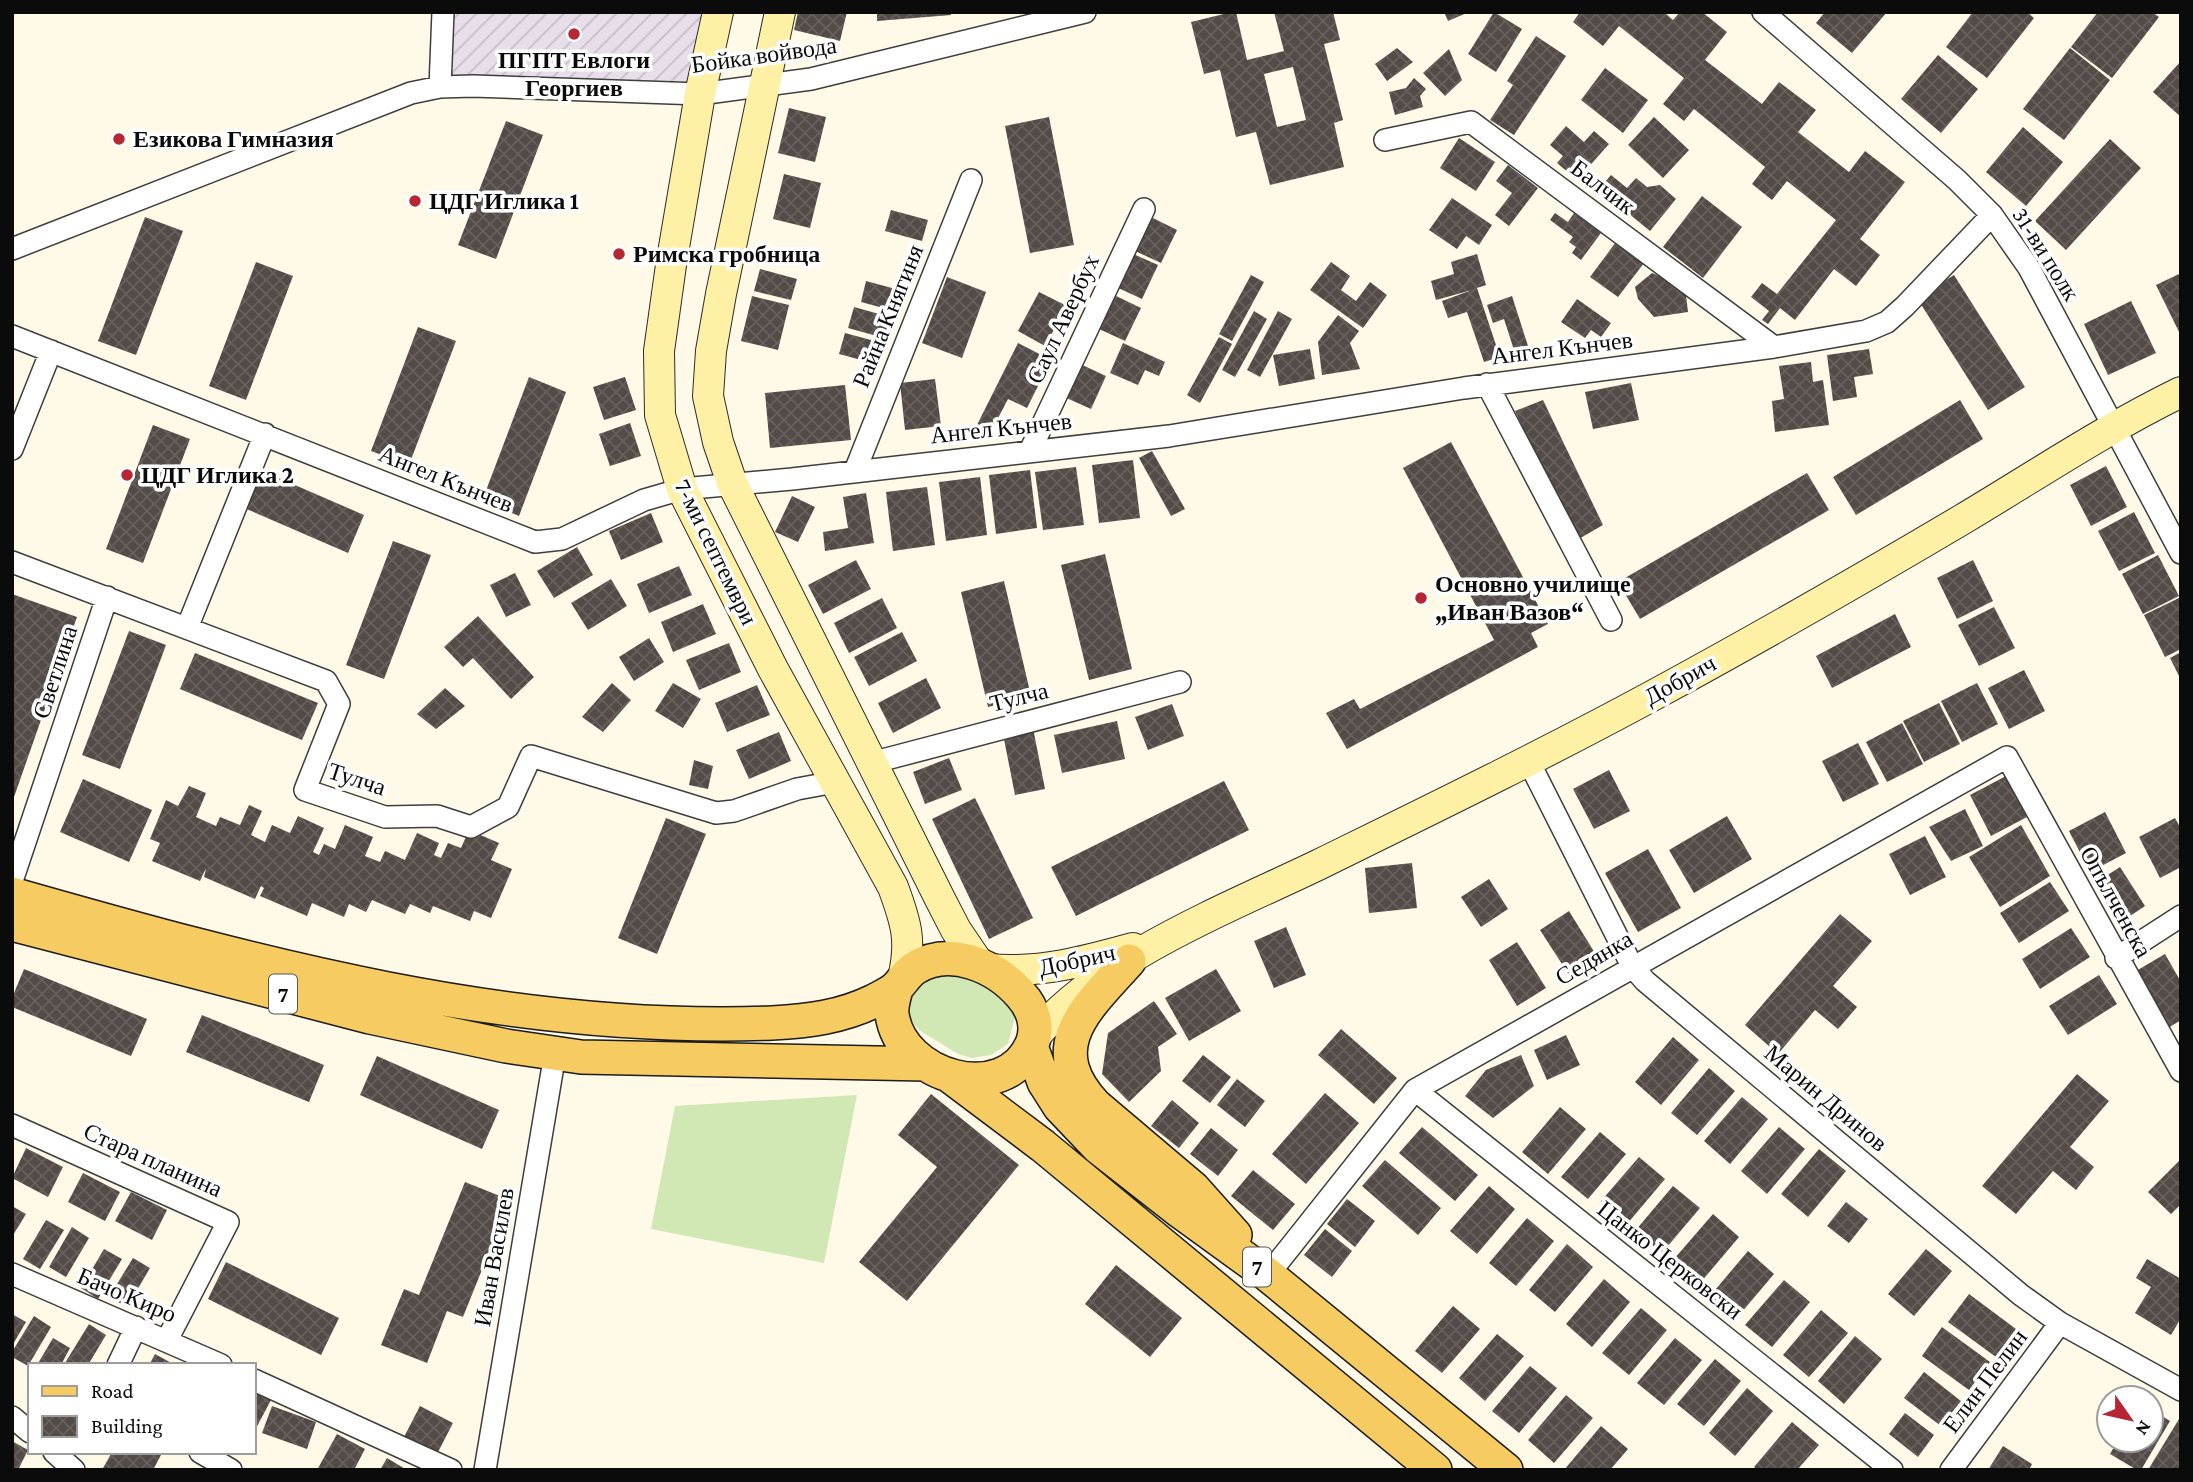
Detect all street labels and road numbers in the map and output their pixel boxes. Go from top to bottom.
street label: Бойка войвода [690,31,839,78]
street label: Балчик [1566,154,1641,220]
street label: 31-ви полк [2007,202,2086,306]
street label: Райна Княгиня [847,241,928,391]
street label: Саул Авербух [1021,250,1104,388]
street label: Ангел Кънчев [1490,325,1634,370]
street label: Ангел Кънчев [929,407,1073,448]
street label: Ангел Кънчев [375,439,517,518]
street label: 7-ми септември [670,474,763,629]
street label: Светлина [27,622,82,722]
street label: Добрич [1639,649,1720,710]
street label: Тулча [987,676,1051,717]
street label: Тулча [325,757,390,801]
street label: Опълченска [2075,842,2158,962]
street label: Седянка [1550,925,1637,990]
street label: Добрич [1036,938,1118,981]
road number: 7 [269,974,297,1014]
street label: Марин Дринов [1760,1039,1893,1157]
street label: Стара планина [80,1117,227,1202]
street label: Иван Василев [468,1185,519,1328]
street label: Цанко Церковски [1592,1195,1748,1325]
road number: 7 [1243,1248,1271,1286]
street label: Бачо Киро [74,1262,181,1327]
street label: Елин Пелин [1937,1324,2032,1438]

